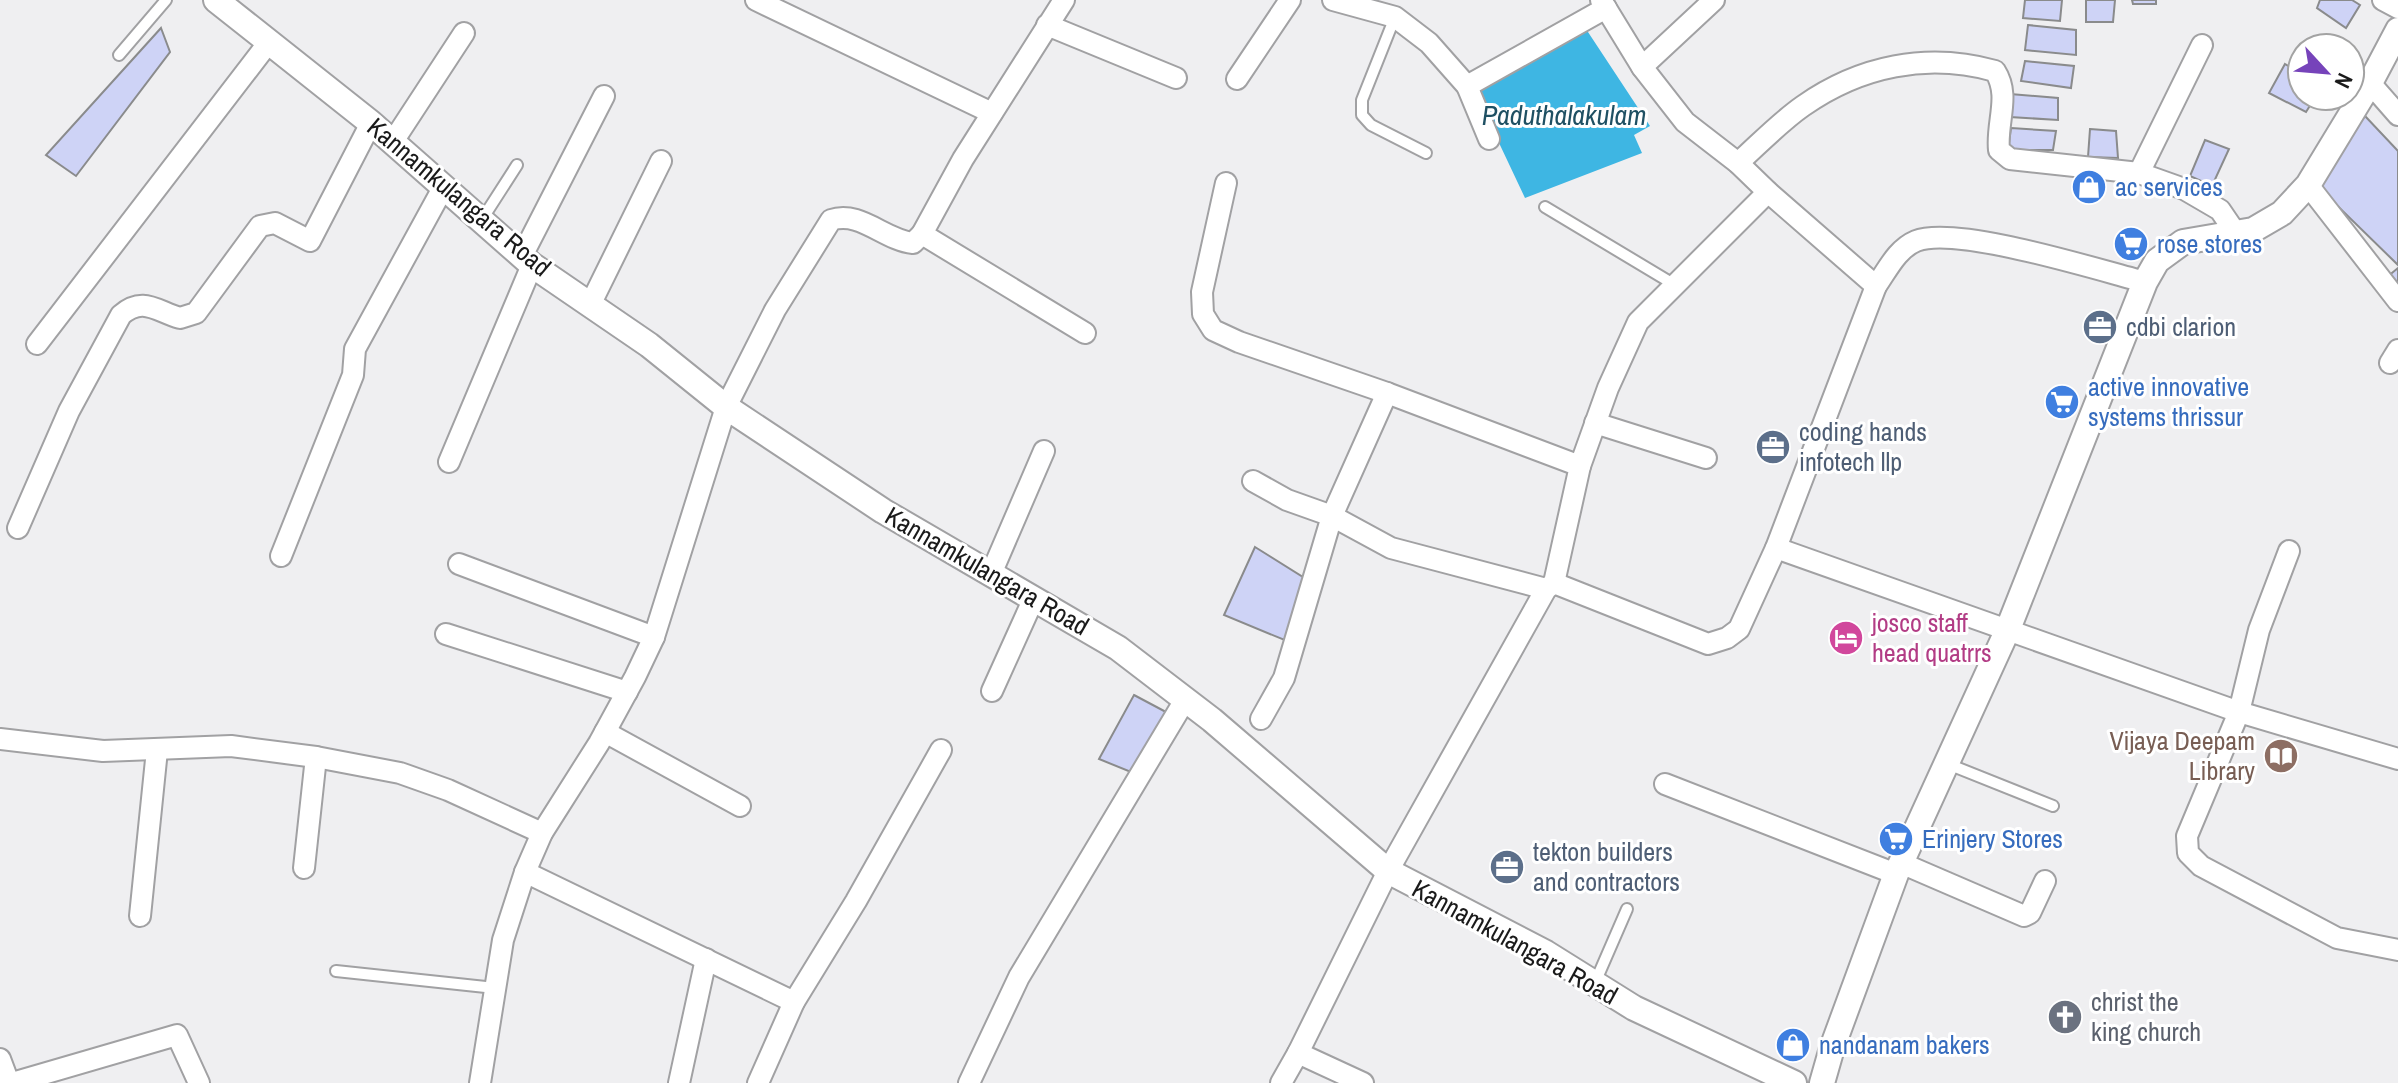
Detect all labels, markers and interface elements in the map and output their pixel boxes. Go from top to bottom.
north arrow [2286,32,2366,112]
text: N [2328,68,2360,93]
water label: Paduthalakulam [1482,96,1646,134]
street label: Kannamkulangara Road [360,109,559,284]
shop icon: ac services [2070,168,2108,206]
place label: ac services [2115,169,2223,204]
supermarket icon: rose stores [2112,225,2150,263]
place label: rose stores [2157,226,2262,261]
office icon: cdbi clarion [2081,308,2119,346]
place label: cdbi clarion [2126,309,2236,344]
place label: active innovative systems thrissur [2088,369,2249,434]
supermarket icon: active innovative systems thrissur [2043,383,2081,421]
place label: coding hands infotech llp [1799,414,1927,479]
office icon: coding hands infotech llp [1754,428,1792,466]
street label: Kannamkulangara Road [879,498,1096,643]
place label: josco staff head quatrrs [1870,605,1992,670]
hotel icon: josco staff head quatrrs [1827,619,1865,657]
place label: Vijaya Deepam Library [2110,723,2255,788]
library icon: Vijaya Deepam Library [2262,737,2300,775]
supermarket icon: Erinjery Stores [1877,820,1915,858]
place label: Erinjery Stores [1922,821,2063,856]
place label: tekton builders and contractors [1533,834,1680,899]
office icon: tekton builders and contractors [1488,848,1526,886]
street label: Kannamkulangara Road [1406,871,1624,1013]
place label: christ the king church [2091,984,2201,1049]
church icon: christ the king church [2046,998,2084,1036]
shop icon: nandanam bakers [1774,1026,1812,1064]
place label: nandanam bakers [1819,1027,1990,1062]

